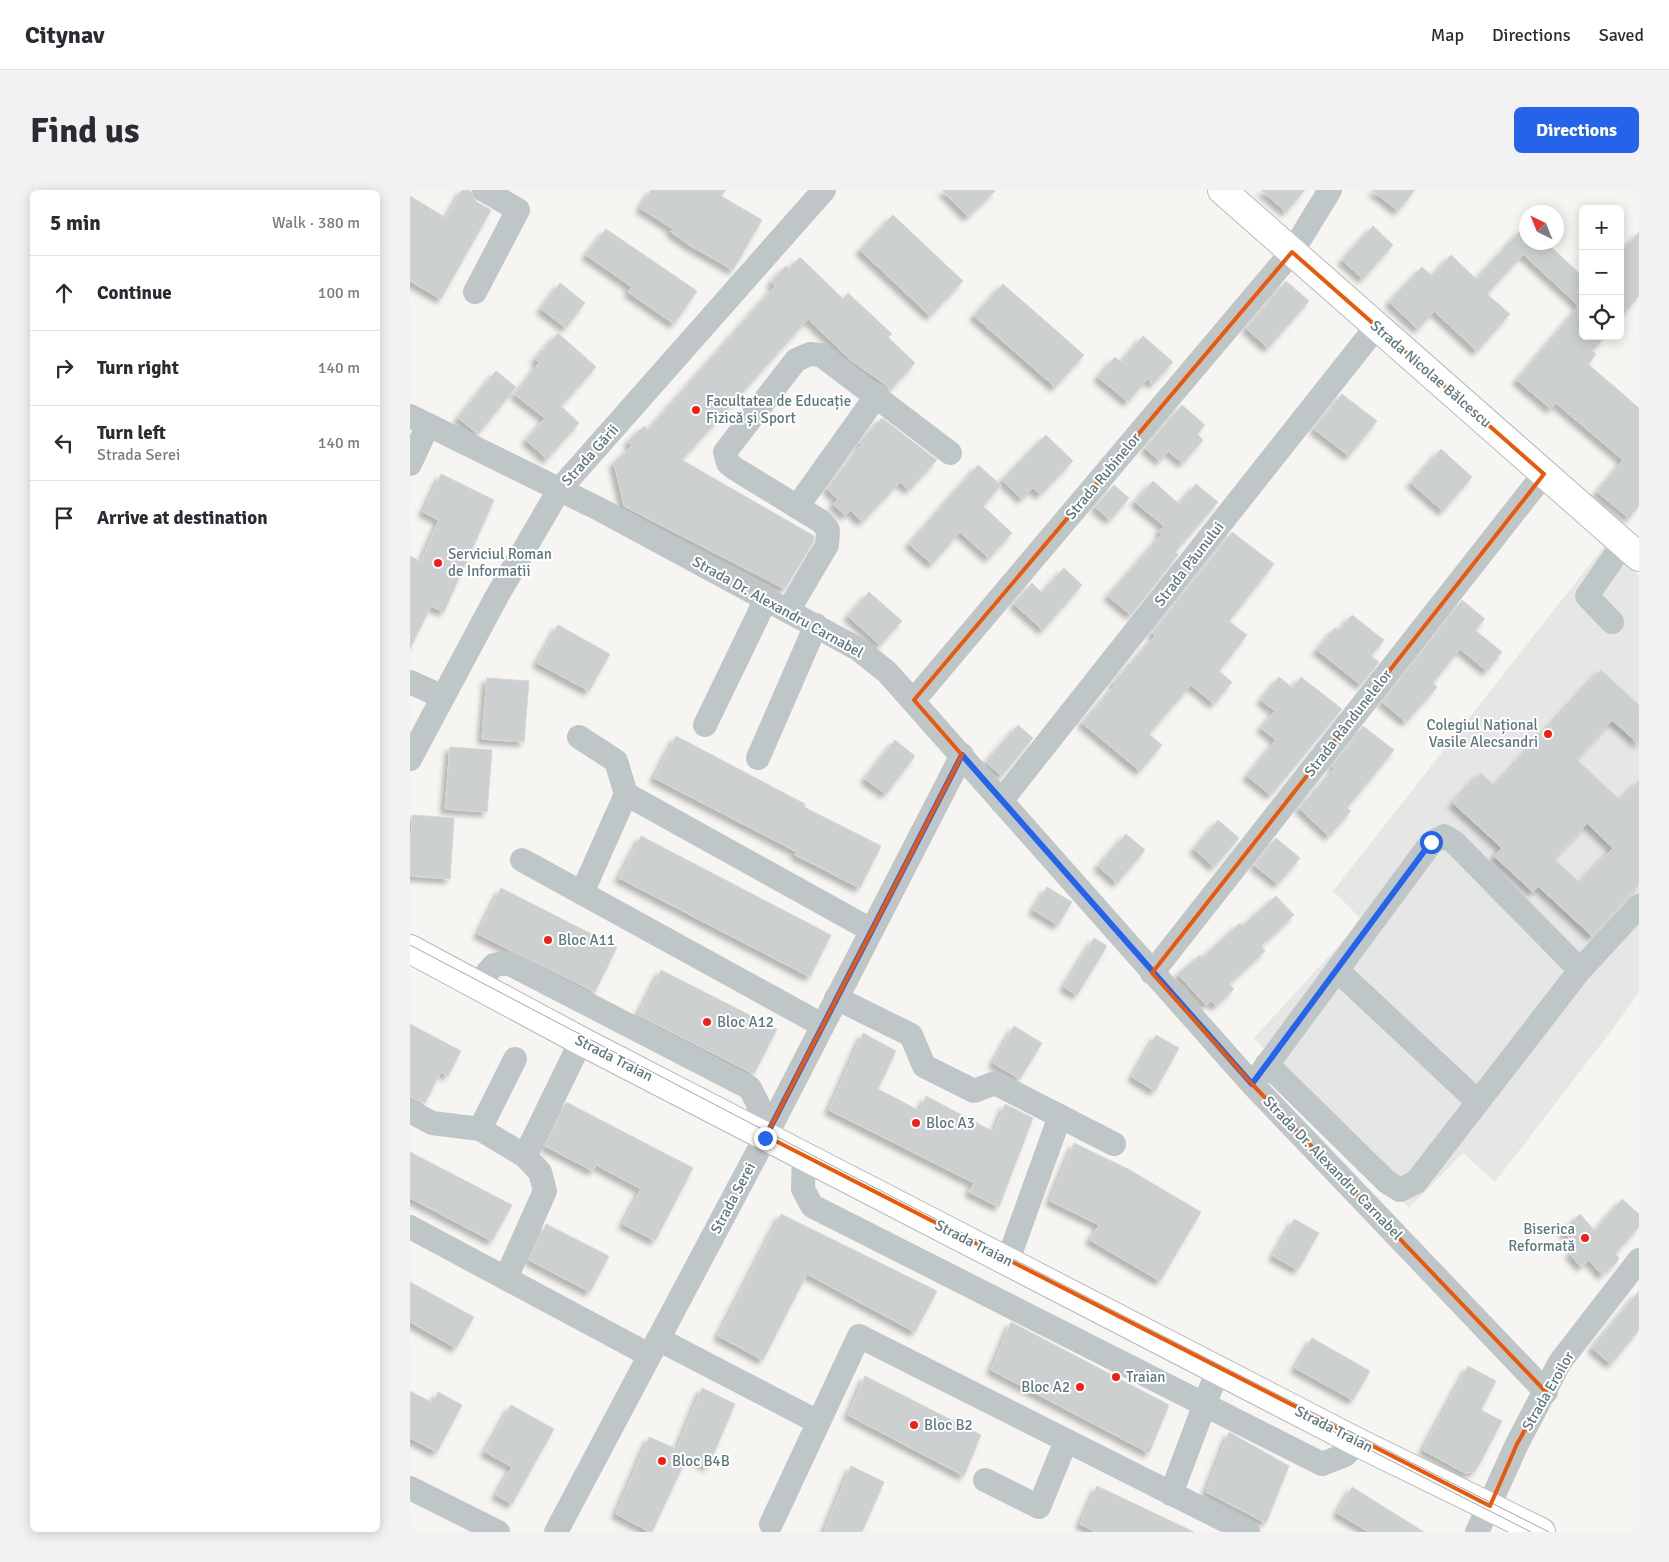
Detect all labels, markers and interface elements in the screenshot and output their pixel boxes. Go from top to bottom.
text: Citynav [25,20,104,50]
text: Map [1431,24,1464,46]
text: Directions [1492,24,1571,46]
text: Saved [1599,24,1644,46]
button: Directions [1514,107,1639,153]
text: Find us [30,109,140,152]
north arrow [1519,205,1564,250]
map controls [1579,205,1624,340]
button: + [1579,205,1624,250]
text: 5 min [50,210,101,236]
text: Walk · 380 m [272,213,360,233]
button: − [1579,250,1624,295]
icon: ahead [50,279,78,307]
text: Continue [97,281,172,305]
text: 100 m [318,283,360,303]
button: locate [1579,295,1624,340]
street label: Strada Nicolae Bălcescu [1367,317,1495,431]
icon: right [50,354,78,382]
text: Turn right [97,356,179,380]
text: 140 m [318,358,360,378]
place label: Facultatea de Educație Fizică și Sport [706,392,851,427]
marker: Facultatea de Educație Fizică și Sport [690,404,702,416]
text: Turn left [97,421,166,445]
street label: Strada Gării [558,421,622,489]
icon: left [50,429,78,457]
street label: Strada Rubinelor [1062,429,1145,523]
text: 140 m [318,433,360,453]
text: Strada Serei [97,445,180,465]
icon: arrive [50,504,78,532]
text: Arrive at destination [97,506,268,530]
street label: Strada Păunului [1150,518,1228,610]
place label: Serviciul Roman de Informatii [448,545,552,580]
street label: Strada Dr. Alexandru Carnabel [689,552,867,662]
marker: Serviciul Roman de Informatii [432,557,444,569]
street label: Strada Rândunelelor [1301,665,1396,780]
place label: Colegiul Național Vasile Alecsandri [1427,716,1538,751]
marker: Colegiul Național Vasile Alecsandri [1542,728,1554,740]
route start [1420,831,1443,854]
place label: Bloc A11 [558,931,615,949]
marker: Bloc A11 [542,934,554,946]
place label: Bloc A12 [717,1013,774,1031]
marker: Bloc A12 [701,1016,713,1028]
street label: Strada Traian [572,1031,656,1085]
street label: Strada Dr. Alexandru Carnabel [1260,1092,1406,1244]
place label: Bloc A3 [926,1114,975,1132]
marker: Bloc A3 [910,1117,922,1129]
route end [754,1127,777,1150]
street label: Strada Serei [707,1159,759,1237]
street label: Strada Traian [932,1216,1016,1270]
place label: Biserica Reformată [1508,1220,1575,1255]
marker: Biserica Reformată [1579,1232,1591,1244]
street label: Strada Eroilor [1518,1348,1578,1434]
place label: Traian [1126,1368,1166,1386]
marker: Traian [1110,1371,1122,1383]
place label: Bloc A2 [1021,1378,1070,1396]
marker: Bloc A2 [1074,1381,1086,1393]
street label: Strada Traian [1292,1402,1376,1456]
place label: Bloc B2 [924,1416,973,1434]
marker: Bloc B2 [908,1419,920,1431]
place label: Bloc B4B [672,1452,730,1470]
marker: Bloc B4B [656,1455,668,1467]

